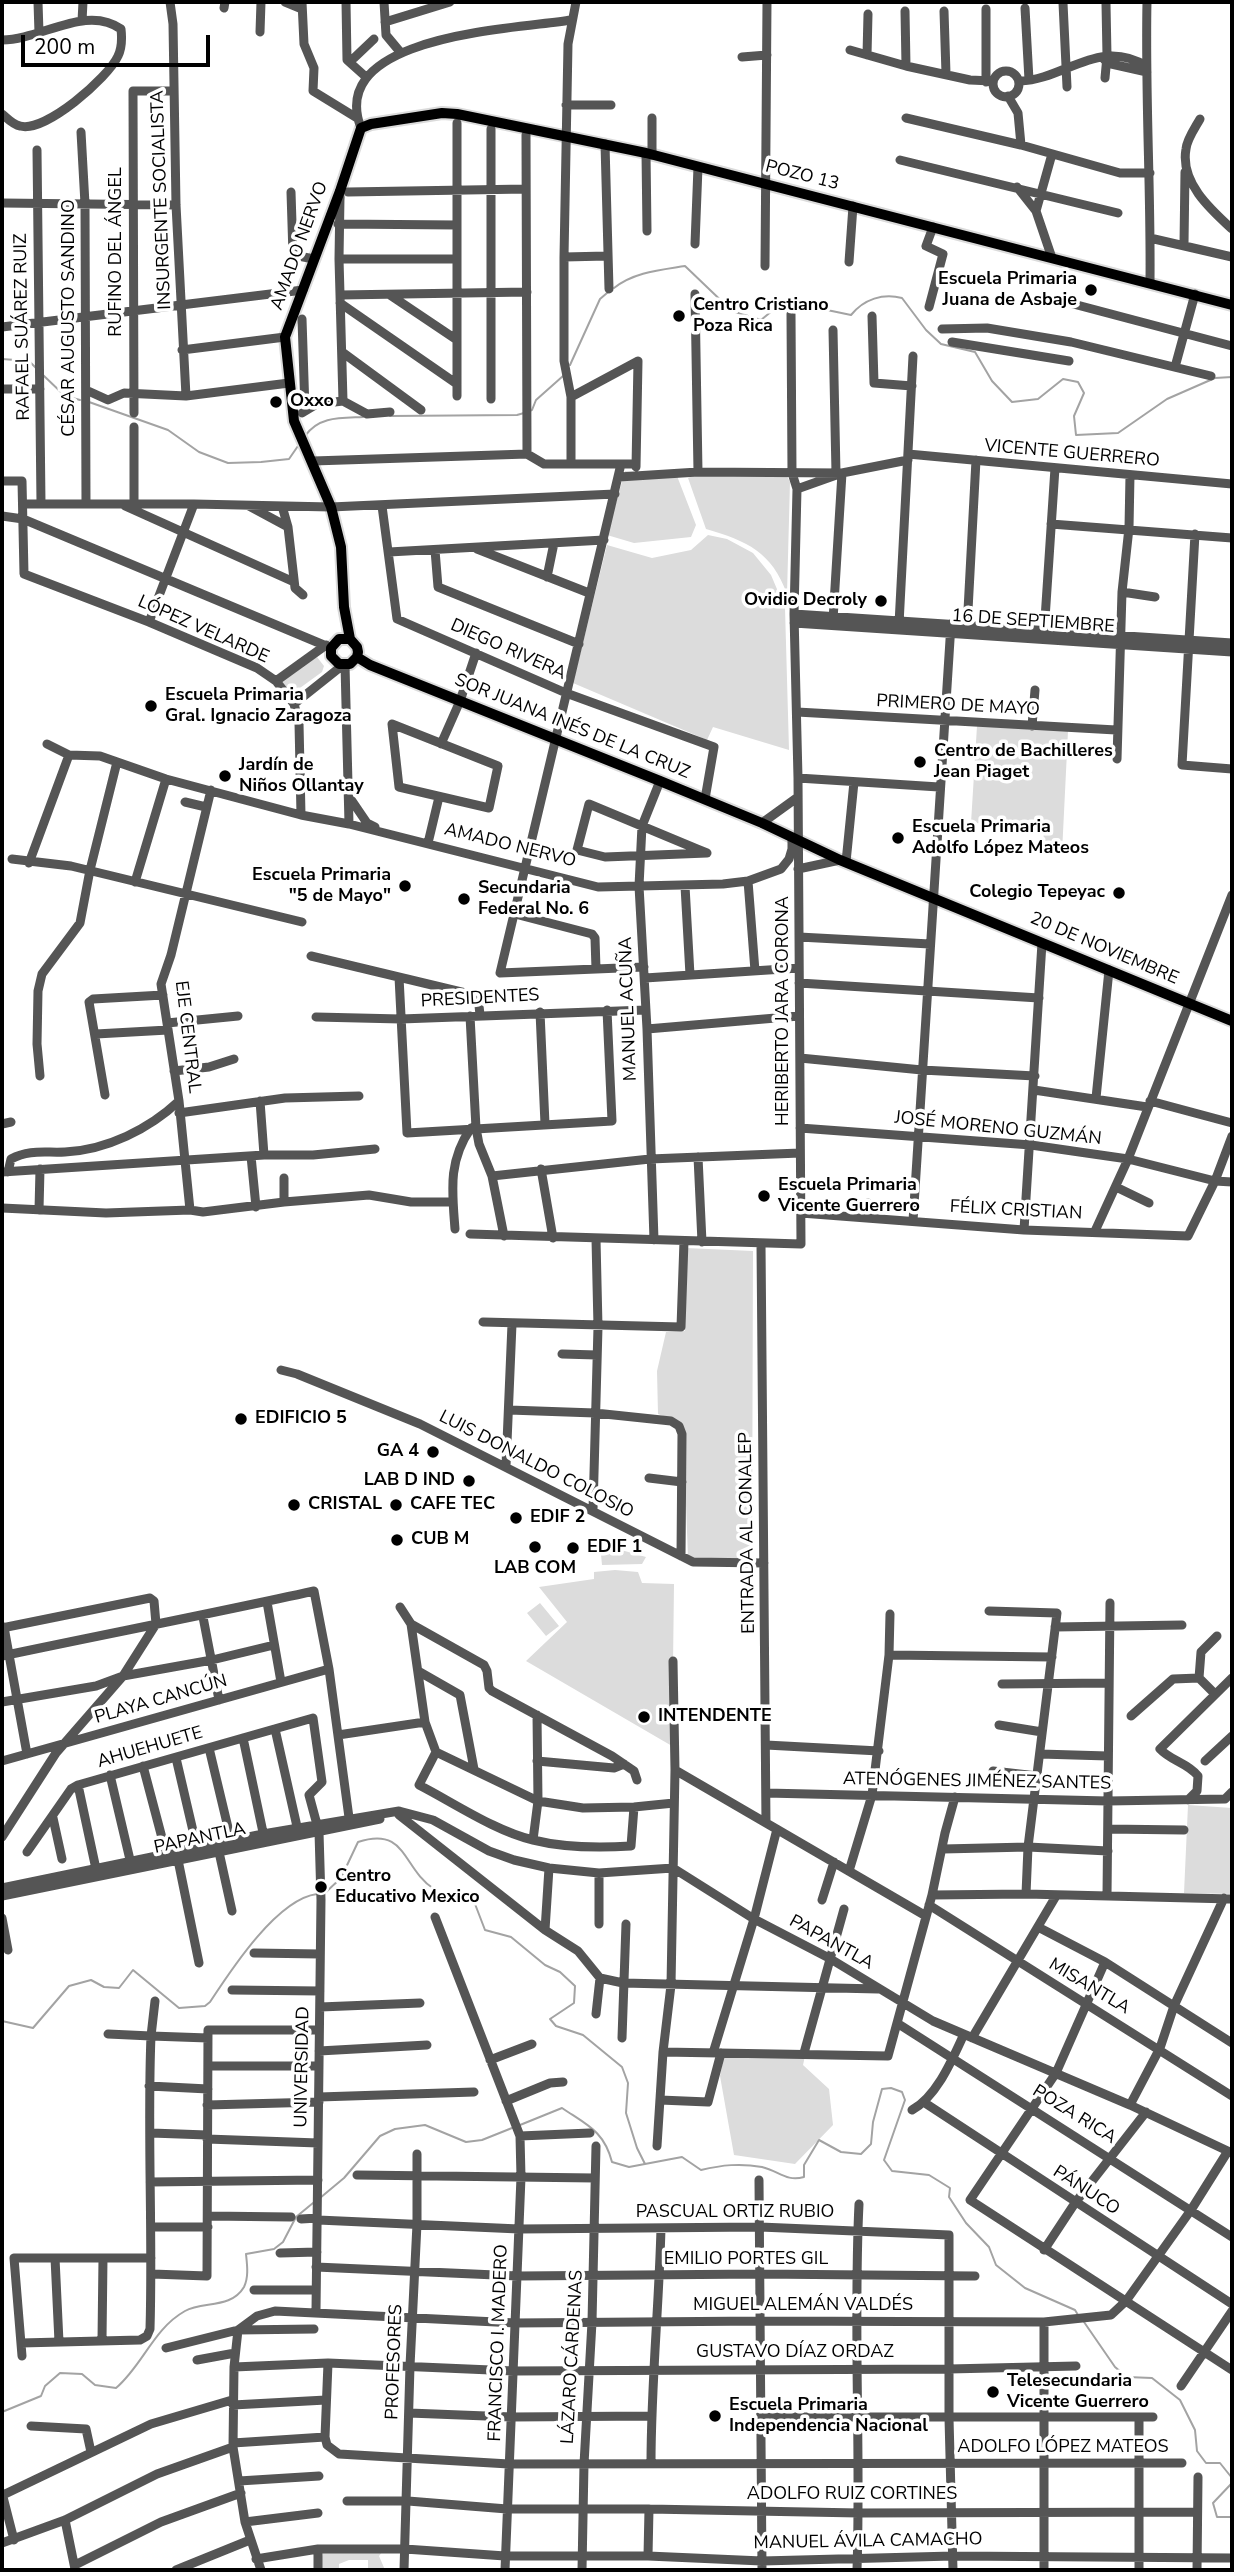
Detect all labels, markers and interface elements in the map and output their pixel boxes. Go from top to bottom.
scale bar [24,21,214,65]
text: 200 m [34,33,95,61]
street label: INSURGENTE SOCIALISTA [147,90,177,310]
street label: POZO 13 [763,156,841,196]
street label: RUFINO DEL ÁNGEL [106,167,128,337]
street label: AMADO NERVO [267,179,333,313]
street label: CÉSAR AUGUSTO SANDINO [59,199,81,437]
street label: RAFAEL SUÁREZ RUIZ [11,233,35,421]
place label: Escuela Primaria Juana de Asbaje [938,269,1077,312]
marker: Escuela Primaria Juana de Asbaje [1083,282,1099,298]
place label: Centro Cristiano Poza Rica [693,295,829,338]
marker: Centro Cristiano Poza Rica [671,308,687,324]
place label: Oxxo [290,391,334,413]
marker: Oxxo [268,394,284,410]
street label: VICENTE GUERRERO [983,436,1161,472]
place label: Ovidio Decroly [744,590,867,612]
street label: LÓPEZ VELARDE [134,591,272,669]
marker: Ovidio Decroly [873,593,889,609]
street label: 16 DE SEPTIEMBRE [951,606,1115,638]
street label: DIEGO RIVERA [447,615,569,685]
street label: SOR JUANA INÉS DE LA CRUZ [451,670,693,784]
place label: Escuela Primaria Gral. Ignacio Zaragoza [165,685,352,728]
street label: PRIMERO DE MAYO [876,691,1040,721]
marker: Escuela Primaria Gral. Ignacio Zaragoza [143,698,159,714]
place label: Centro de Bachilleres Jean Piaget [934,741,1113,784]
marker: Centro de Bachilleres Jean Piaget [912,754,928,770]
place label: Jardín de Niños Ollantay [239,755,364,798]
marker: Jardín de Niños Ollantay [217,768,233,784]
place label: Escuela Primaria Adolfo López Mateos [912,817,1089,860]
street label: AMADO NERVO [442,819,578,873]
marker: Escuela Primaria Adolfo López Mateos [890,830,906,846]
place label: Escuela Primaria "5 de Mayo" [252,865,391,908]
marker: Escuela Primaria "5 de Mayo" [397,878,413,894]
place label: Secundaria Federal No. 6 [478,878,589,920]
place label: Colegio Tepeyac [969,882,1105,904]
marker: Colegio Tepeyac [1111,885,1127,901]
marker: Secundaria Federal No. 6 [456,891,472,907]
street label: HERIBERTO JARA CORONA [773,896,795,1126]
street label: 20 DE NOVIEMBRE [1027,908,1181,990]
street label: MANUEL ACUÑA [616,936,642,1082]
street label: EJE CENTRAL [169,980,205,1094]
street label: PRESIDENTES [420,985,540,1013]
street label: JOSÉ MORENO GUZMÁN [893,1107,1103,1151]
place label: Escuela Primaria Vicente Guerrero [778,1175,920,1218]
marker: Escuela Primaria Vicente Guerrero [756,1188,772,1204]
street label: FÉLIX CRISTIAN [949,1197,1083,1225]
street label: LUIS DONALDO COLOSIO [435,1406,637,1524]
place label: EDIFICIO 5 [255,1408,347,1430]
marker: EDIFICIO 5 [233,1411,249,1427]
street label: ENTRADA AL CONALEP [735,1432,761,1634]
place label: GA 4 [377,1441,419,1463]
marker: GA 4 [425,1444,441,1460]
place label: LAB D IND [364,1470,455,1492]
marker: LAB D IND [461,1473,477,1489]
place label: CRISTAL [308,1494,382,1516]
place label: CAFE TEC [410,1494,495,1516]
marker: CRISTAL [286,1497,302,1513]
marker: CAFE TEC [388,1497,404,1513]
place label: EDIF 2 [530,1507,585,1529]
marker: EDIF 2 [508,1510,524,1526]
place label: CUB M [411,1529,469,1551]
marker: CUB M [389,1532,405,1548]
place label: EDIF 1 [587,1537,642,1559]
marker: LAB COM [527,1539,543,1555]
marker: EDIF 1 [565,1540,581,1556]
place label: LAB COM [494,1558,576,1580]
street label: PLAYA CANCÚN [92,1671,230,1729]
place label: INTENDENTE [658,1706,772,1728]
marker: INTENDENTE [636,1709,652,1725]
street label: AHUEHUETE [95,1723,205,1773]
street label: ATENÓGENES JIMÉNEZ SANTES [843,1769,1111,1795]
street label: PAPANTLA [152,1819,248,1859]
place label: Centro Educativo Mexico [335,1866,480,1909]
marker: Centro Educativo Mexico [313,1879,329,1895]
street label: PAPANTLA [785,1911,877,1975]
street label: MISANTLA [1045,1954,1133,2020]
street label: UNIVERSIDAD [291,2006,315,2128]
street label: POZA RICA [1028,2081,1120,2149]
street label: PÁNUCO [1049,2161,1123,2221]
street label: PASCUAL ORTIZ RUBIO [636,2202,834,2224]
street label: FRANCISCO I. MADERO [485,2244,513,2442]
street label: EMILIO PORTES GIL [664,2249,828,2271]
street label: LÁZARO CÁRDENAS [558,2269,588,2445]
street label: MIGUEL ALEMÁN VALDÉS [693,2295,913,2317]
street label: PROFESORES [382,2304,408,2420]
street label: GUSTAVO DÍAZ ORDAZ [696,2342,894,2364]
place label: Telesecundaria Vicente Guerrero [1007,2371,1149,2414]
marker: Telesecundaria Vicente Guerrero [985,2384,1001,2400]
place label: Escuela Primaria Independencia Nacional [729,2395,928,2438]
marker: Escuela Primaria Independencia Nacional [707,2408,723,2424]
street label: ADOLFO LÓPEZ MATEOS [957,2437,1169,2459]
street label: ADOLFO RUIZ CORTINES [747,2484,957,2506]
street label: MANUEL ÁVILA CAMACHO [753,2529,983,2555]

